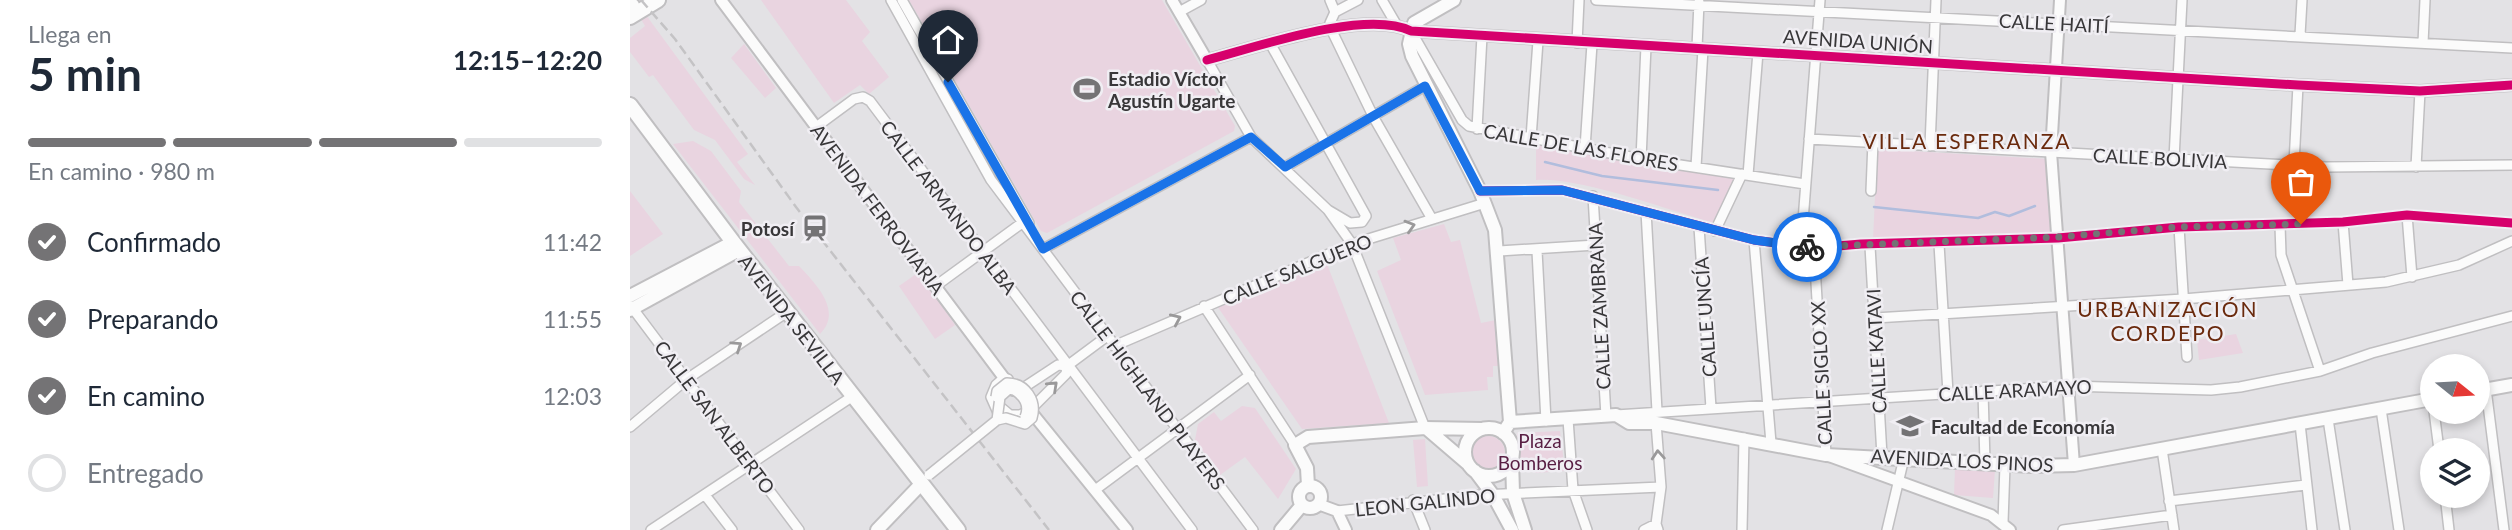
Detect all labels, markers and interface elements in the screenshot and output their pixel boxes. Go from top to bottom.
street label: CALLE HAITÍ [1998,9,2111,37]
pin [918,10,978,82]
text: Llega en [28,20,112,48]
icon: home [929,21,967,59]
street label: AVENIDA UNIÓN [1782,24,1934,58]
text: 12:15–12:20 [453,44,602,76]
text: 5 min [28,46,142,101]
place label: Estadio Víctor Agustín Ugarte [1107,67,1235,112]
sports icon: Estadio Víctor Agustín Ugarte [1072,74,1102,104]
street label: CALLE ARMANDO ALBA [876,116,1022,298]
street label: AVENIDA FERROVIARIA [806,119,950,299]
street label: CALLE DE LAS FLORES [1482,119,1680,175]
district label: VILLA ESPERANZA [1862,128,2072,153]
street label: CALLE BOLIVIA [2092,143,2228,173]
pin [2271,152,2331,224]
text: En camino · 980 m [28,157,215,185]
icon: bag [2282,163,2320,201]
courier [1772,212,1842,282]
station icon: Potosí [800,213,830,243]
place label: Potosí [741,217,795,240]
one-way arrow [1404,219,1416,234]
street label: CALLE ZAMBRANA [1583,222,1615,390]
icon: check [28,223,66,261]
text: Confirmado [87,226,221,258]
text: 11:42 [543,228,602,256]
icon: bike [1788,228,1826,266]
street label: CALLE SALGUERO [1219,229,1375,309]
street label: AVENIDA SEVILLA [734,249,850,389]
street label: CALLE UNCÍA [1689,256,1721,378]
street label: CALLE HIGHLAND PLAYERS [1066,286,1230,494]
street label: CALLE KATAVI [1861,288,1891,414]
district label: URBANIZACIÓN CORDEPO [2077,296,2259,345]
icon: check [28,300,66,338]
street label: CALLE SIGLO XX [1806,300,1836,446]
text: Preparando [87,303,219,335]
text: 11:55 [543,305,602,333]
one-way arrow [1169,313,1181,327]
street label: CALLE SAN ALBERTO [650,336,780,498]
one-way arrow [730,341,743,354]
north arrow [2420,354,2490,424]
map controls [2420,354,2490,508]
street label: CALLE ARAMAYO [1938,375,2092,405]
icon: check [28,377,66,415]
text: En camino [87,380,205,412]
text: 12:03 [543,382,602,410]
one-way arrow [1045,382,1058,394]
school or university icon: Facultad de Economía [1895,411,1925,441]
place label: Facultad de Economía [1931,415,2115,438]
park label: Plaza Bomberos [1498,429,1582,474]
button: layers [2420,438,2490,508]
street label: AVENIDA LOS PINOS [1870,444,2054,476]
one-way arrow [1651,449,1666,460]
text: Entregado [87,457,204,489]
street label: LEON GALINDO [1354,483,1496,521]

